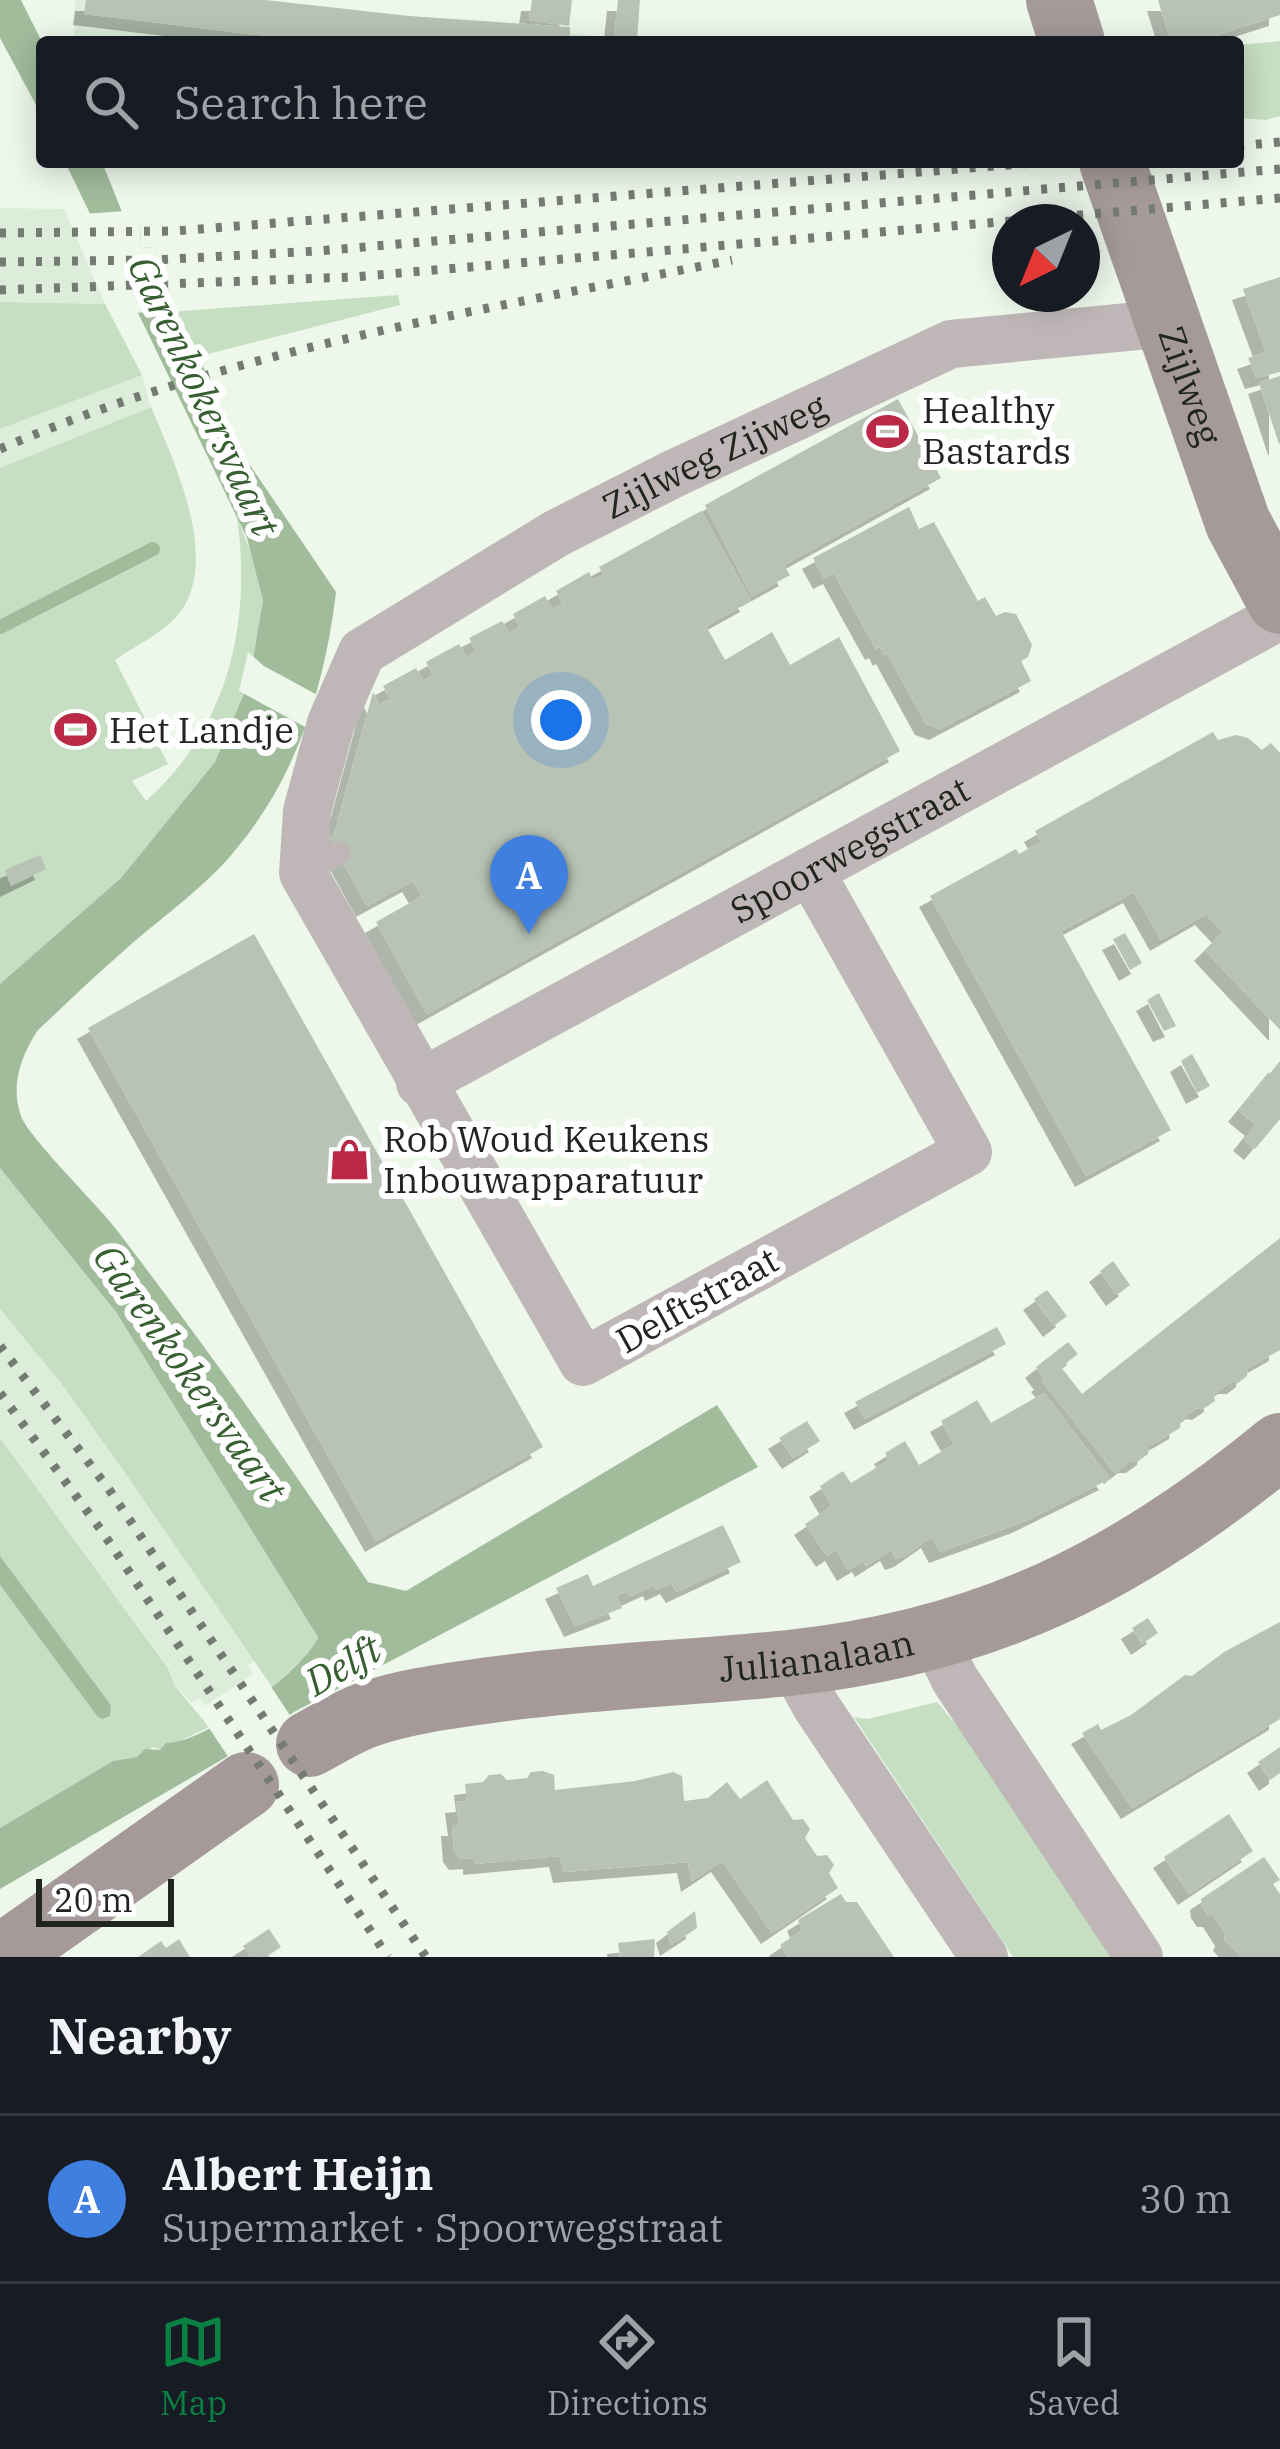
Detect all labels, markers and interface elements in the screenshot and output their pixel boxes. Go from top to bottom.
search box [36,36,1244,168]
icon: search [78,69,144,135]
text: Search here [174,73,428,131]
north arrow [992,204,1100,312]
water label: Garenkokersvaart [117,247,292,545]
street label: Zijlweg [1148,320,1233,451]
street label: Zijlweg Zijweg [594,382,834,529]
place label: Healthy Bastards [922,386,1071,474]
sports icon: Healthy Bastards [865,408,911,454]
your location [531,690,591,750]
place label: Het Landje [109,706,294,753]
sports icon: Het Landje [52,707,98,753]
street label: Spoorwegstraat [722,765,977,933]
pin: A [490,835,568,934]
place label: Rob Woud Keukens Inbouwapparatuur [383,1115,709,1203]
shop icon: Rob Woud Keukens Inbouwapparatuur [326,1137,372,1183]
water label: Garenkokersvaart [82,1234,299,1513]
street label: Delftstraat [607,1236,786,1363]
street label: Julianalaan [717,1618,918,1692]
water label: Delft [295,1622,391,1707]
scale bar [36,1873,174,1926]
text: 20 m [54,1878,133,1921]
text: Nearby [48,2002,232,2068]
text: Albert Heijn [162,2144,433,2202]
text: A [73,2173,101,2224]
text: 30 m [1139,2173,1232,2224]
text: Supermarket · Spoorwegstraat [162,2202,723,2253]
tab: Map [160,2309,227,2424]
tab: Directions [547,2309,708,2424]
tab: Saved [1028,2309,1120,2424]

